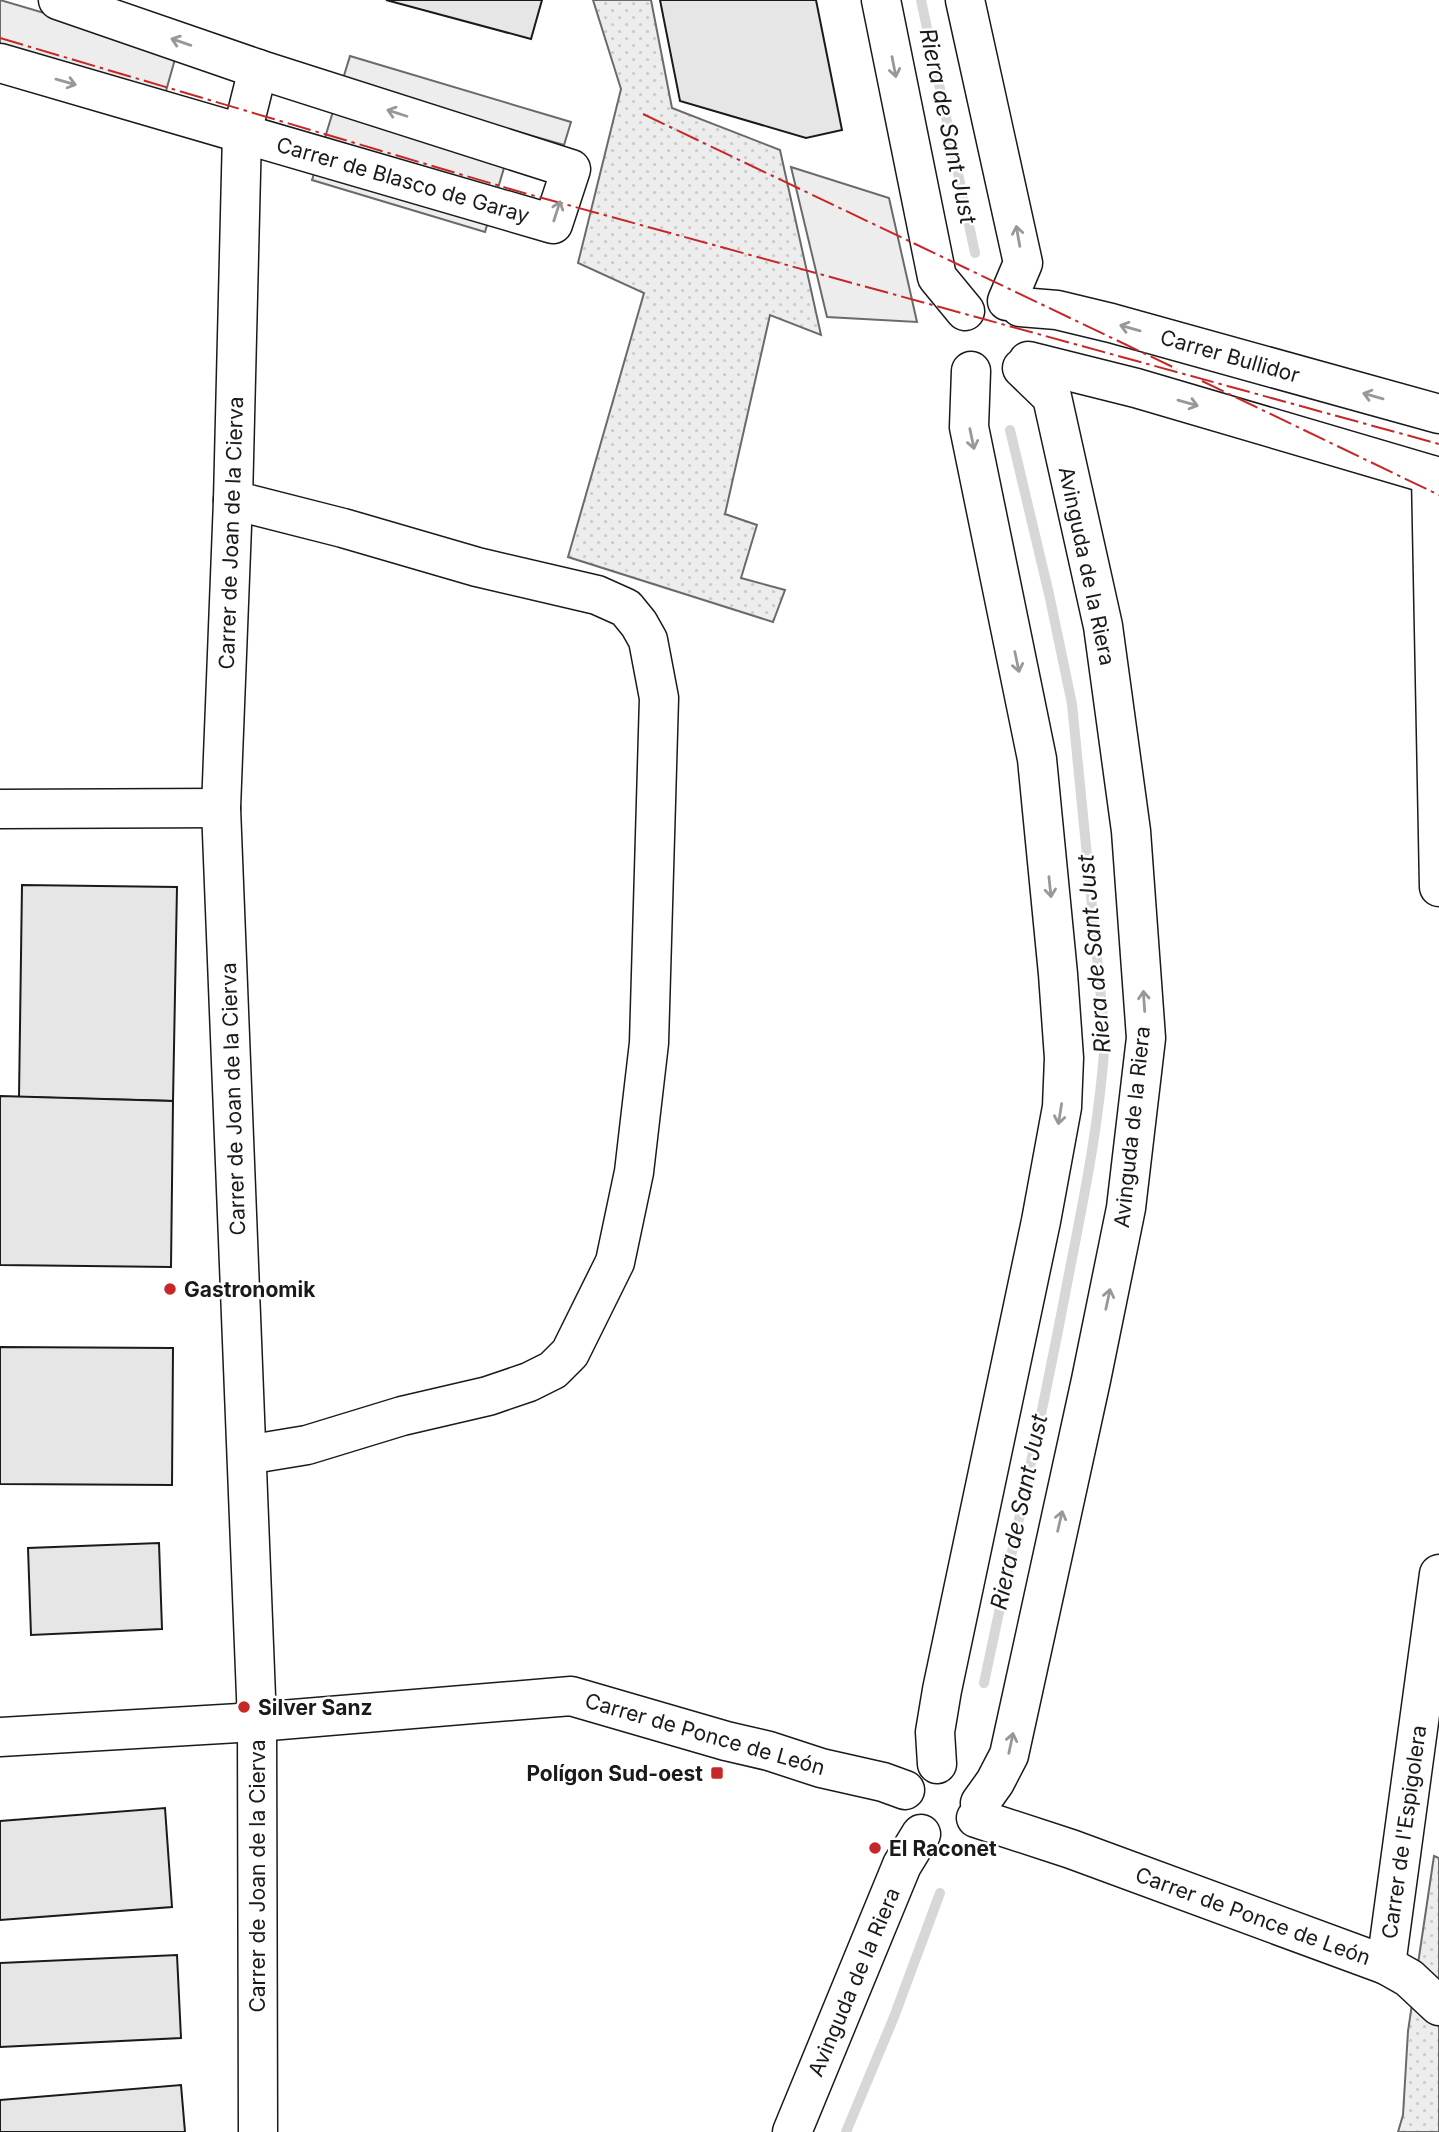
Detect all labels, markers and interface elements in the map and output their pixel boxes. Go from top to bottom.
water label: Riera de Sant Just [914,26,982,227]
one-way arrow [170,35,192,47]
one-way arrow [888,55,902,78]
one-way arrow [54,77,76,90]
one-way arrow [386,106,408,119]
street label: Carrer de Blasco de Garay [274,132,532,228]
one-way arrow [551,200,564,222]
one-way arrow [1011,225,1024,248]
one-way arrow [1120,321,1142,334]
street label: Carrer Bullidor [1157,324,1303,388]
one-way arrow [1362,389,1385,402]
street label: Carrer de Joan de la Cierva [214,396,248,670]
one-way arrow [1177,398,1199,411]
one-way arrow [965,427,979,450]
street label: Avinguda de la Riera [1054,464,1120,668]
one-way arrow [1011,650,1025,673]
water label: Riera de Sant Just [1071,853,1117,1054]
one-way arrow [1044,875,1057,898]
street label: Carrer de Joan de la Cierva [216,962,250,1236]
one-way arrow [1137,990,1150,1013]
street label: Avinguda de la Riera [1109,1025,1155,1229]
one-way arrow [1053,1102,1066,1125]
place label: Gastronomik [184,1277,316,1302]
marker: Gastronomik [162,1281,178,1297]
one-way arrow [1101,1288,1115,1311]
water label: Riera de Sant Just [985,1411,1053,1612]
one-way arrow [1053,1510,1067,1533]
street label: Carrer de Ponce de León [582,1688,828,1780]
place label: Silver Sanz [258,1695,373,1720]
marker: Silver Sanz [236,1699,252,1715]
street label: Carrer de l'Espigolera [1377,1724,1431,1940]
one-way arrow [1005,1732,1019,1755]
street label: Carrer de Joan de la Cierva [245,1739,270,2013]
place label: Polígon Sud-oest [526,1761,703,1786]
marker: Polígon Sud-oest [709,1765,725,1781]
place label: El Raconet [889,1836,997,1861]
marker: El Raconet [867,1840,883,1856]
street label: Carrer de Ponce de León [1132,1862,1374,1970]
street label: Avinguda de la Riera [803,1884,905,2080]

